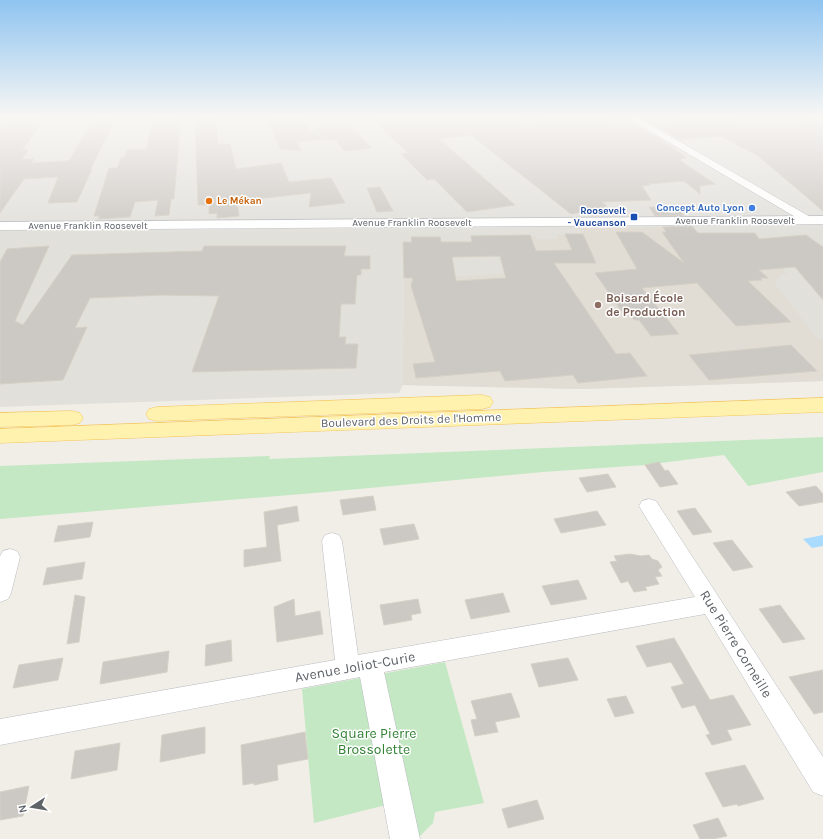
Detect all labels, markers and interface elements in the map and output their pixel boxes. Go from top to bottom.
place label: Le Mékan [217,195,262,207]
marker: Le Mékan [204,196,214,206]
place label: Concept Auto Lyon [656,202,744,214]
marker: Concept Auto Lyon [747,203,757,213]
place label: Roosevelt - Vaucanson [567,205,626,229]
marker: Roosevelt - Vaucanson [629,212,639,222]
street label: Avenue Franklin Roosevelt [675,215,795,227]
street label: Avenue Franklin Roosevelt [352,217,472,229]
street label: Avenue Franklin Roosevelt [28,220,148,232]
place label: Boisard École de Production [606,290,685,319]
marker: Boisard École de Production [593,300,603,310]
street label: Boulevard des Droits de l'Homme [321,410,501,430]
street label: Rue Pierre Corneille [696,587,776,701]
street label: Avenue Joliot-Curie [293,648,417,686]
park label: Square Pierre Brossolette [332,725,416,758]
north arrow [12,787,52,827]
text: N [16,804,30,814]

